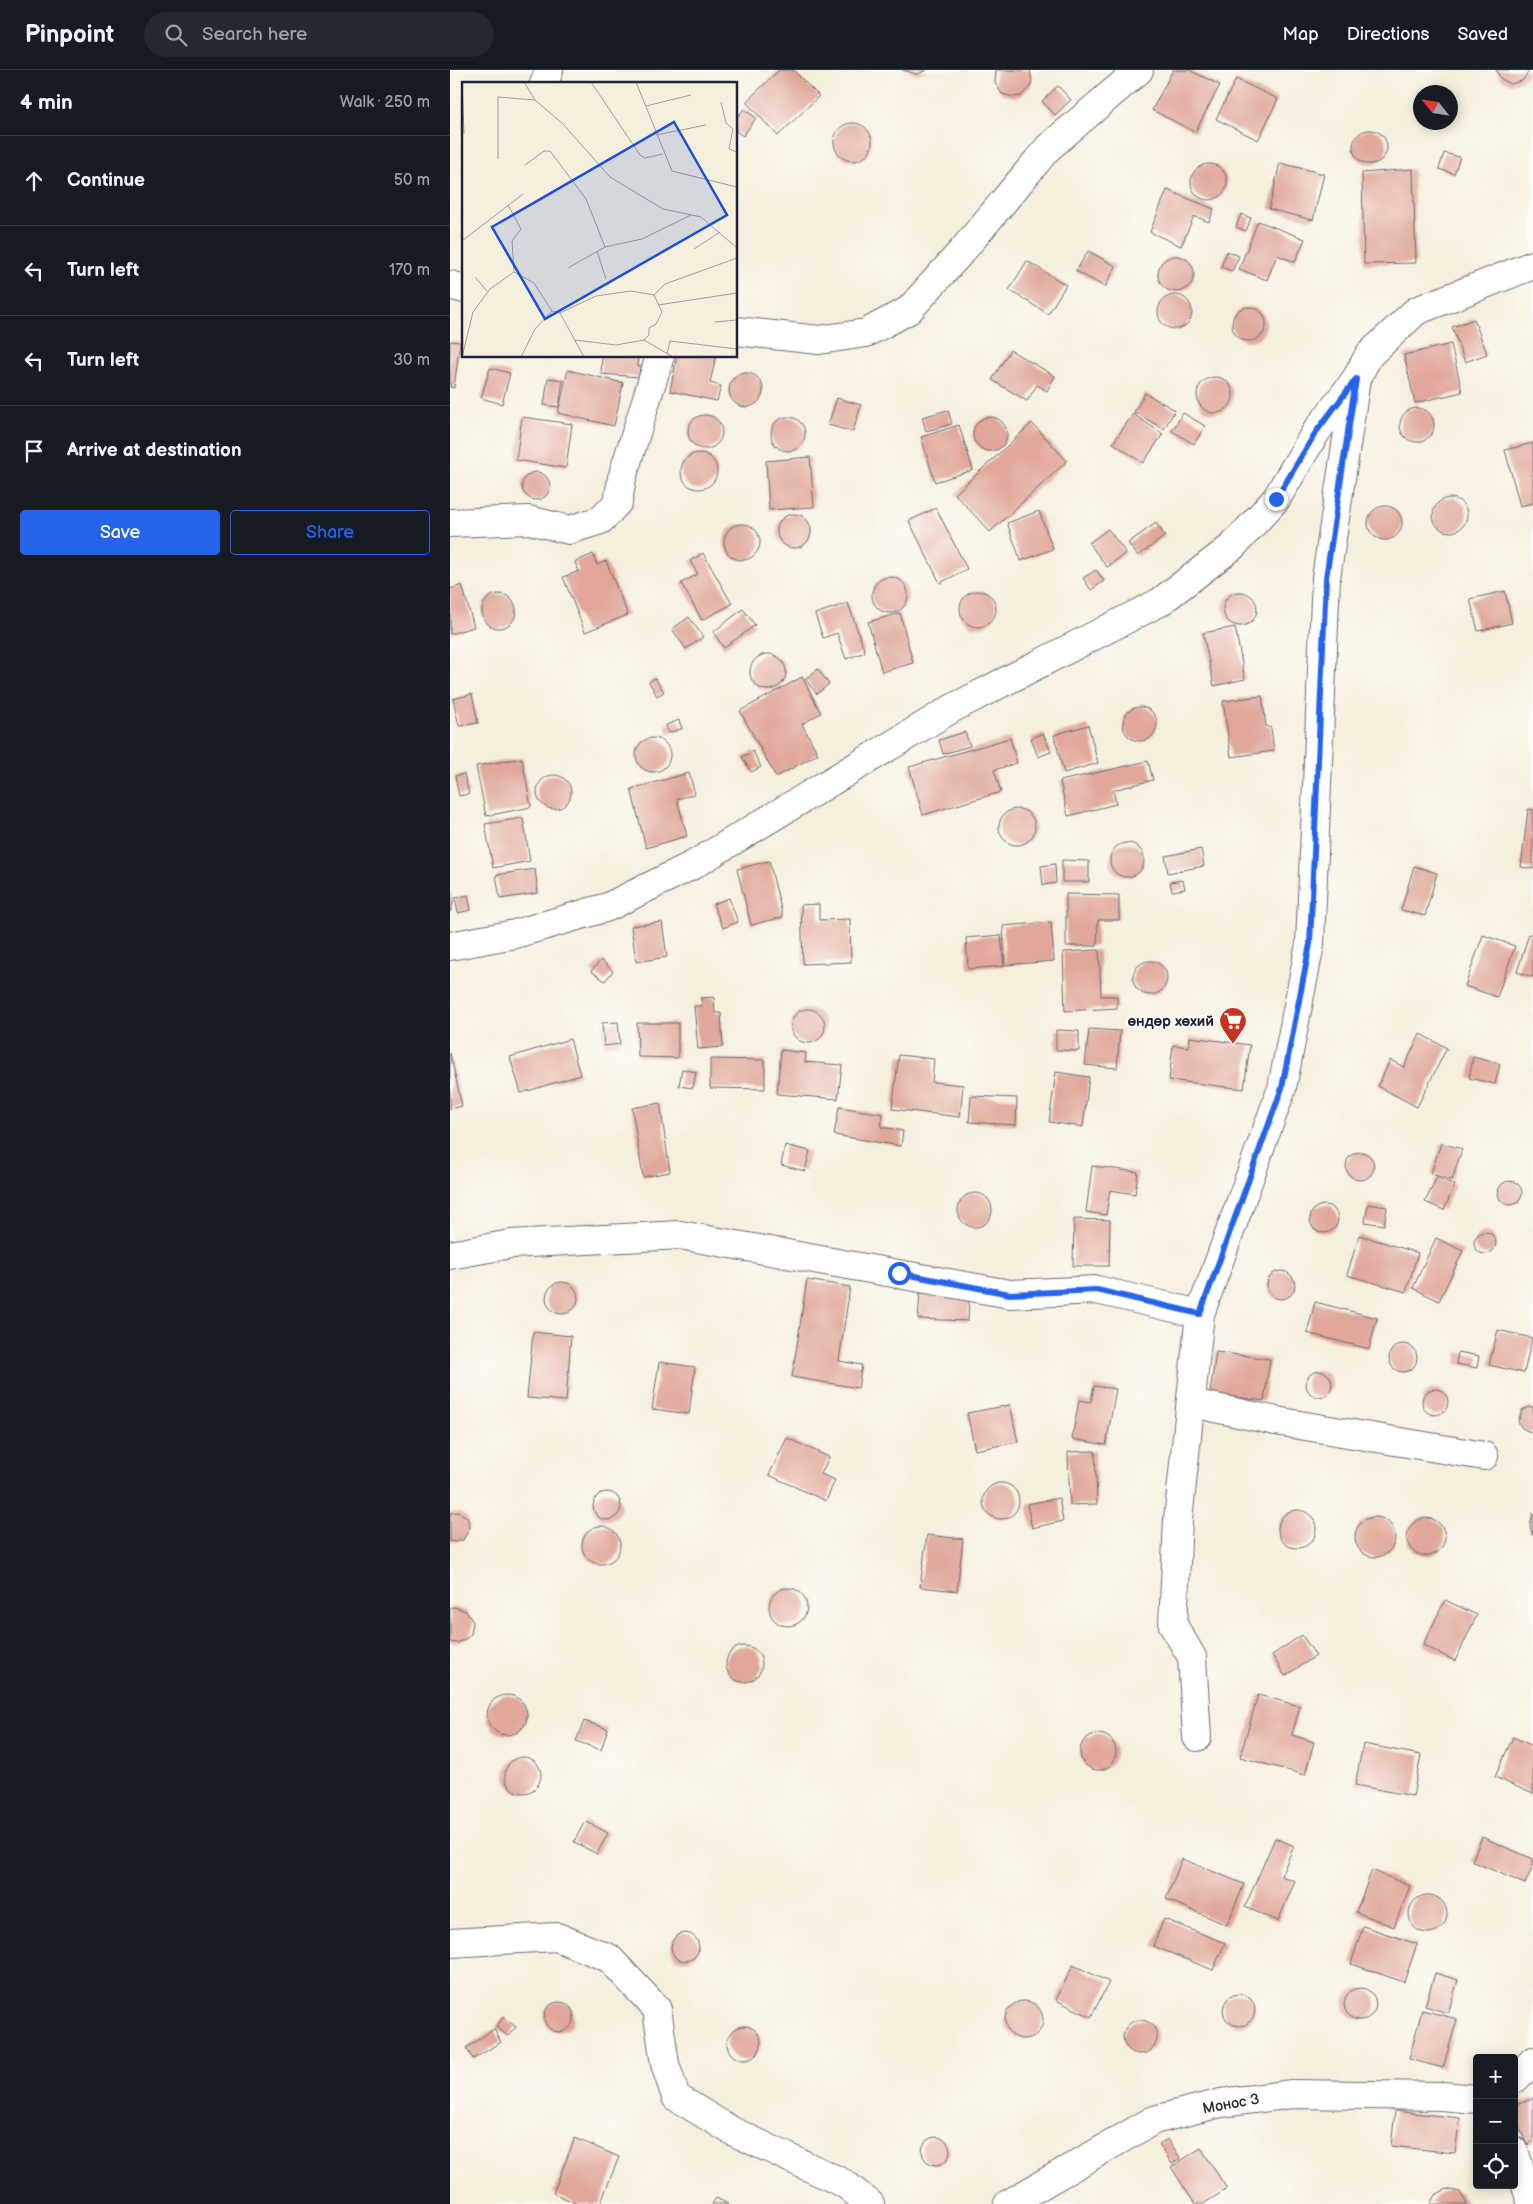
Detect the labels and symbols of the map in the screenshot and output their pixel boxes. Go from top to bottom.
inset map [462,82,738,358]
north arrow [1413,85,1458,130]
route end [1265,488,1288,511]
supermarket icon: өндөр хөхий [1218,1006,1248,1045]
place label: өндөр хөхий [1127,1012,1214,1031]
route start [888,1262,911,1285]
street label: Монос 3 [1201,2090,1261,2118]

